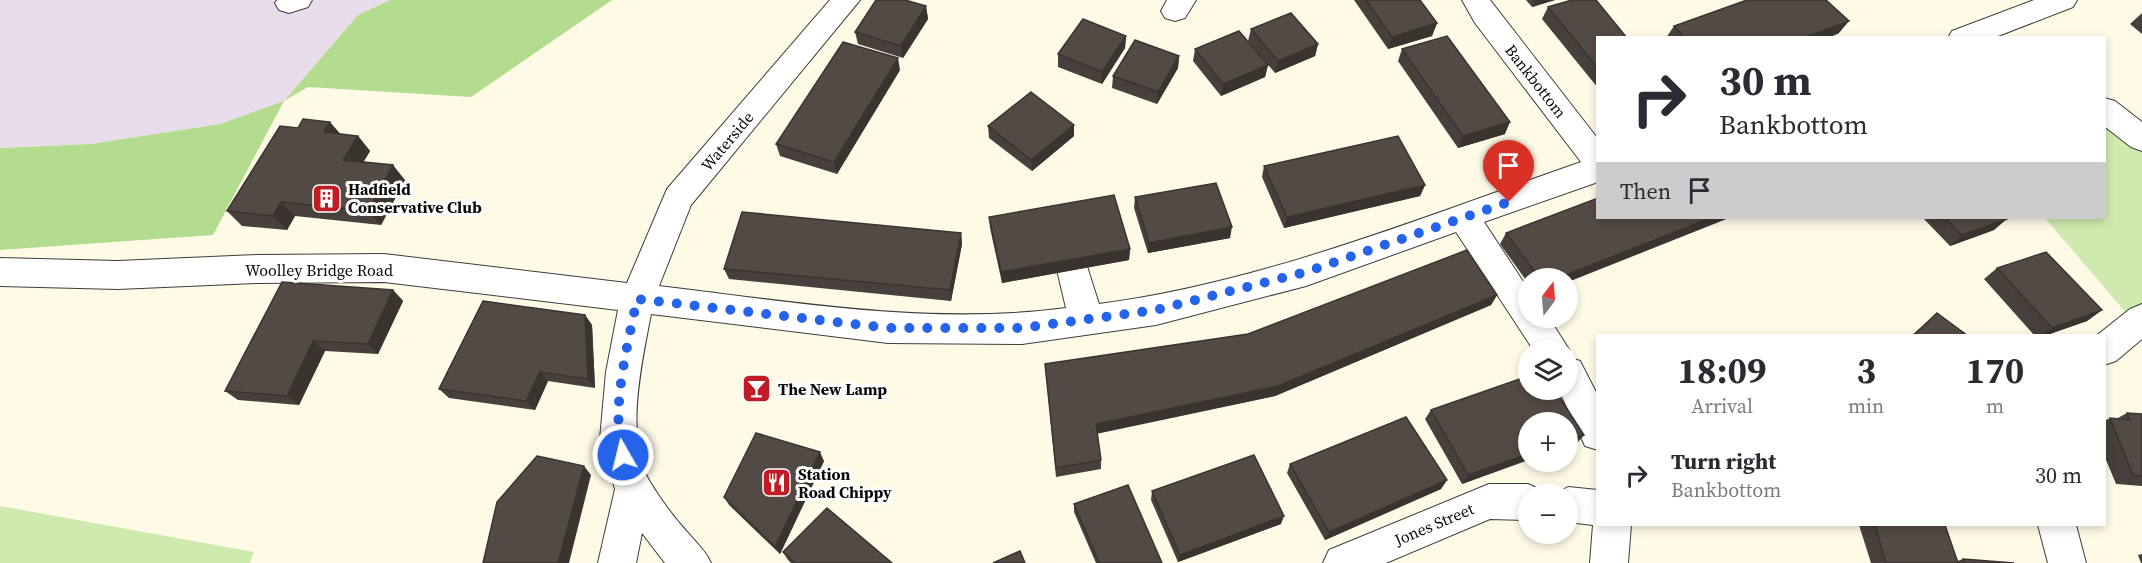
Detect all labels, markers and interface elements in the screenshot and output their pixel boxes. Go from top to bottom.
street label: Bankbottom [1500,39,1572,123]
text: 30 m [1719,51,1812,109]
icon: right [1620,60,1698,138]
text: Bankbottom [1719,106,1868,143]
street label: Waterside [696,107,758,175]
pin [1483,140,1534,202]
icon: arrive [1492,149,1525,182]
icon: arrive [1683,174,1716,207]
text: Then [1620,176,1671,206]
place label: Hadfield Conservative Club [348,178,482,218]
building icon: Hadfield Conservative Club [311,182,343,214]
street label: Woolley Bridge Road [245,259,393,281]
north arrow [1518,268,1578,328]
map controls [1518,268,1578,544]
button: layers [1518,340,1578,400]
text: 18:09 [1678,346,1766,395]
text: 3 [1856,346,1876,395]
text: 170 [1966,346,2024,395]
bar icon: The New Lamp [741,373,773,405]
place label: The New Lamp [778,378,887,400]
text: Arrival [1691,392,1753,420]
text: min [1848,392,1884,420]
text: m [1986,392,2004,420]
button: + [1518,412,1578,472]
position arrow [591,423,655,487]
text: Turn right [1671,446,1776,476]
icon: right [1620,459,1653,492]
text: 30 m [2035,460,2082,490]
place label: Station Road Chippy [798,463,892,503]
restaurant icon: Station Road Chippy [761,467,793,499]
text: Bankbottom [1671,476,1781,504]
button: − [1518,484,1578,544]
street label: Jones Street [1390,497,1478,551]

